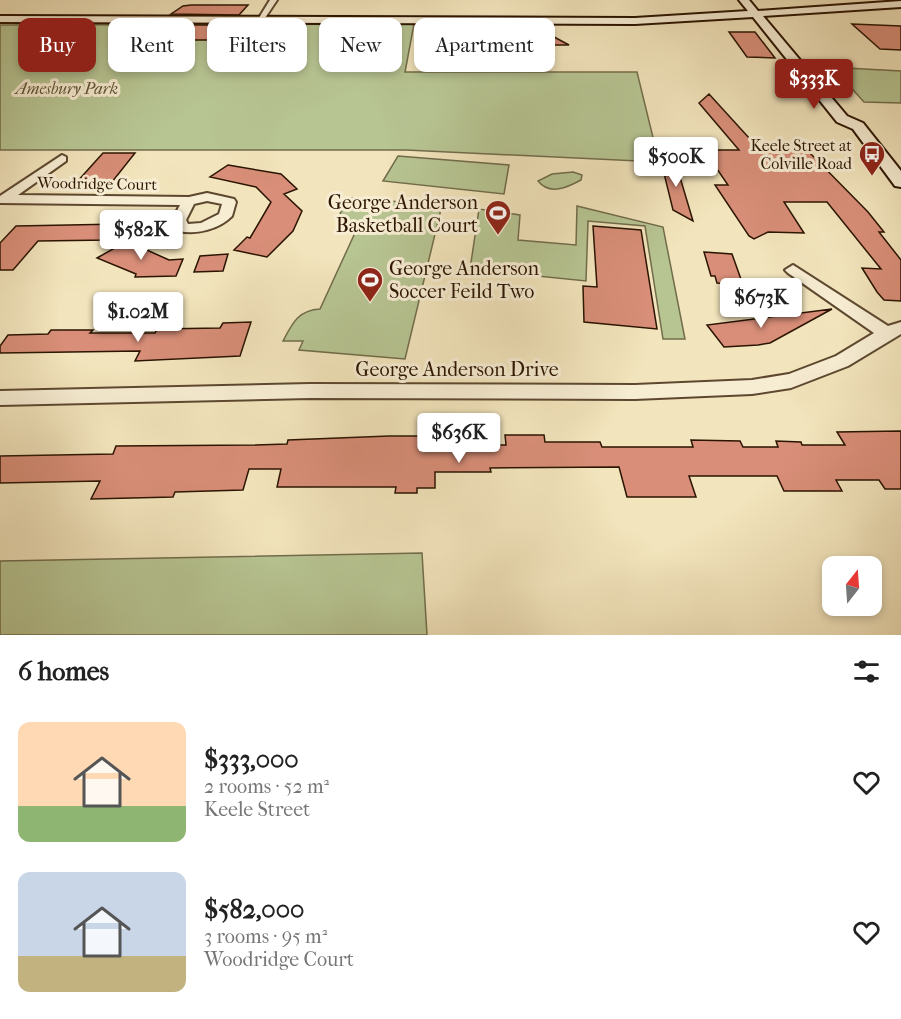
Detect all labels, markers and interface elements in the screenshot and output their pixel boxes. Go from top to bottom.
chip: Buy [18,18,96,72]
chip: Rent [108,18,195,72]
chip: Filters [207,18,307,72]
chip: New [319,18,402,72]
chip: Apartment [414,18,555,72]
pin: $333K [772,59,856,110]
text: $333K [789,67,839,90]
park label: Amesbury Park [14,79,118,98]
place label: Keele Street at Colville Road [750,136,852,173]
pin: $500K [634,137,718,188]
bus stop icon: Keele Street at Colville Road [857,139,887,177]
text: $500K [648,145,704,168]
street label: Woodridge Court [36,173,157,194]
place label: George Anderson Basketball Court [328,191,478,237]
sports icon: George Anderson Basketball Court [483,198,513,236]
pin: $582K [99,210,183,261]
text: $582K [114,218,168,241]
place label: George Anderson Soccer Feild Two [389,257,540,303]
sports icon: George Anderson Soccer Feild Two [355,265,385,303]
pin: $673K [719,278,803,329]
text: $673K [734,286,788,309]
pin: $1.02M [89,292,187,343]
text: $1.02M [107,300,169,323]
street label: George Anderson Drive [355,358,559,381]
pin: $636K [417,413,501,464]
text: $636K [431,421,487,444]
north arrow [822,556,882,616]
map controls [822,556,882,616]
icon: filters [850,655,883,688]
text: 6 homes [18,656,109,687]
text: $333,000 [204,744,299,775]
icon: home [66,746,138,818]
icon: heart [850,766,883,799]
text: 2 rooms · 52 m² [204,775,329,798]
text: Keele Street [204,798,310,821]
text: $582,000 [204,894,304,925]
icon: home [66,896,138,968]
icon: heart [850,916,883,949]
text: 3 rooms · 95 m² [204,925,327,948]
text: Woodridge Court [204,948,354,971]

